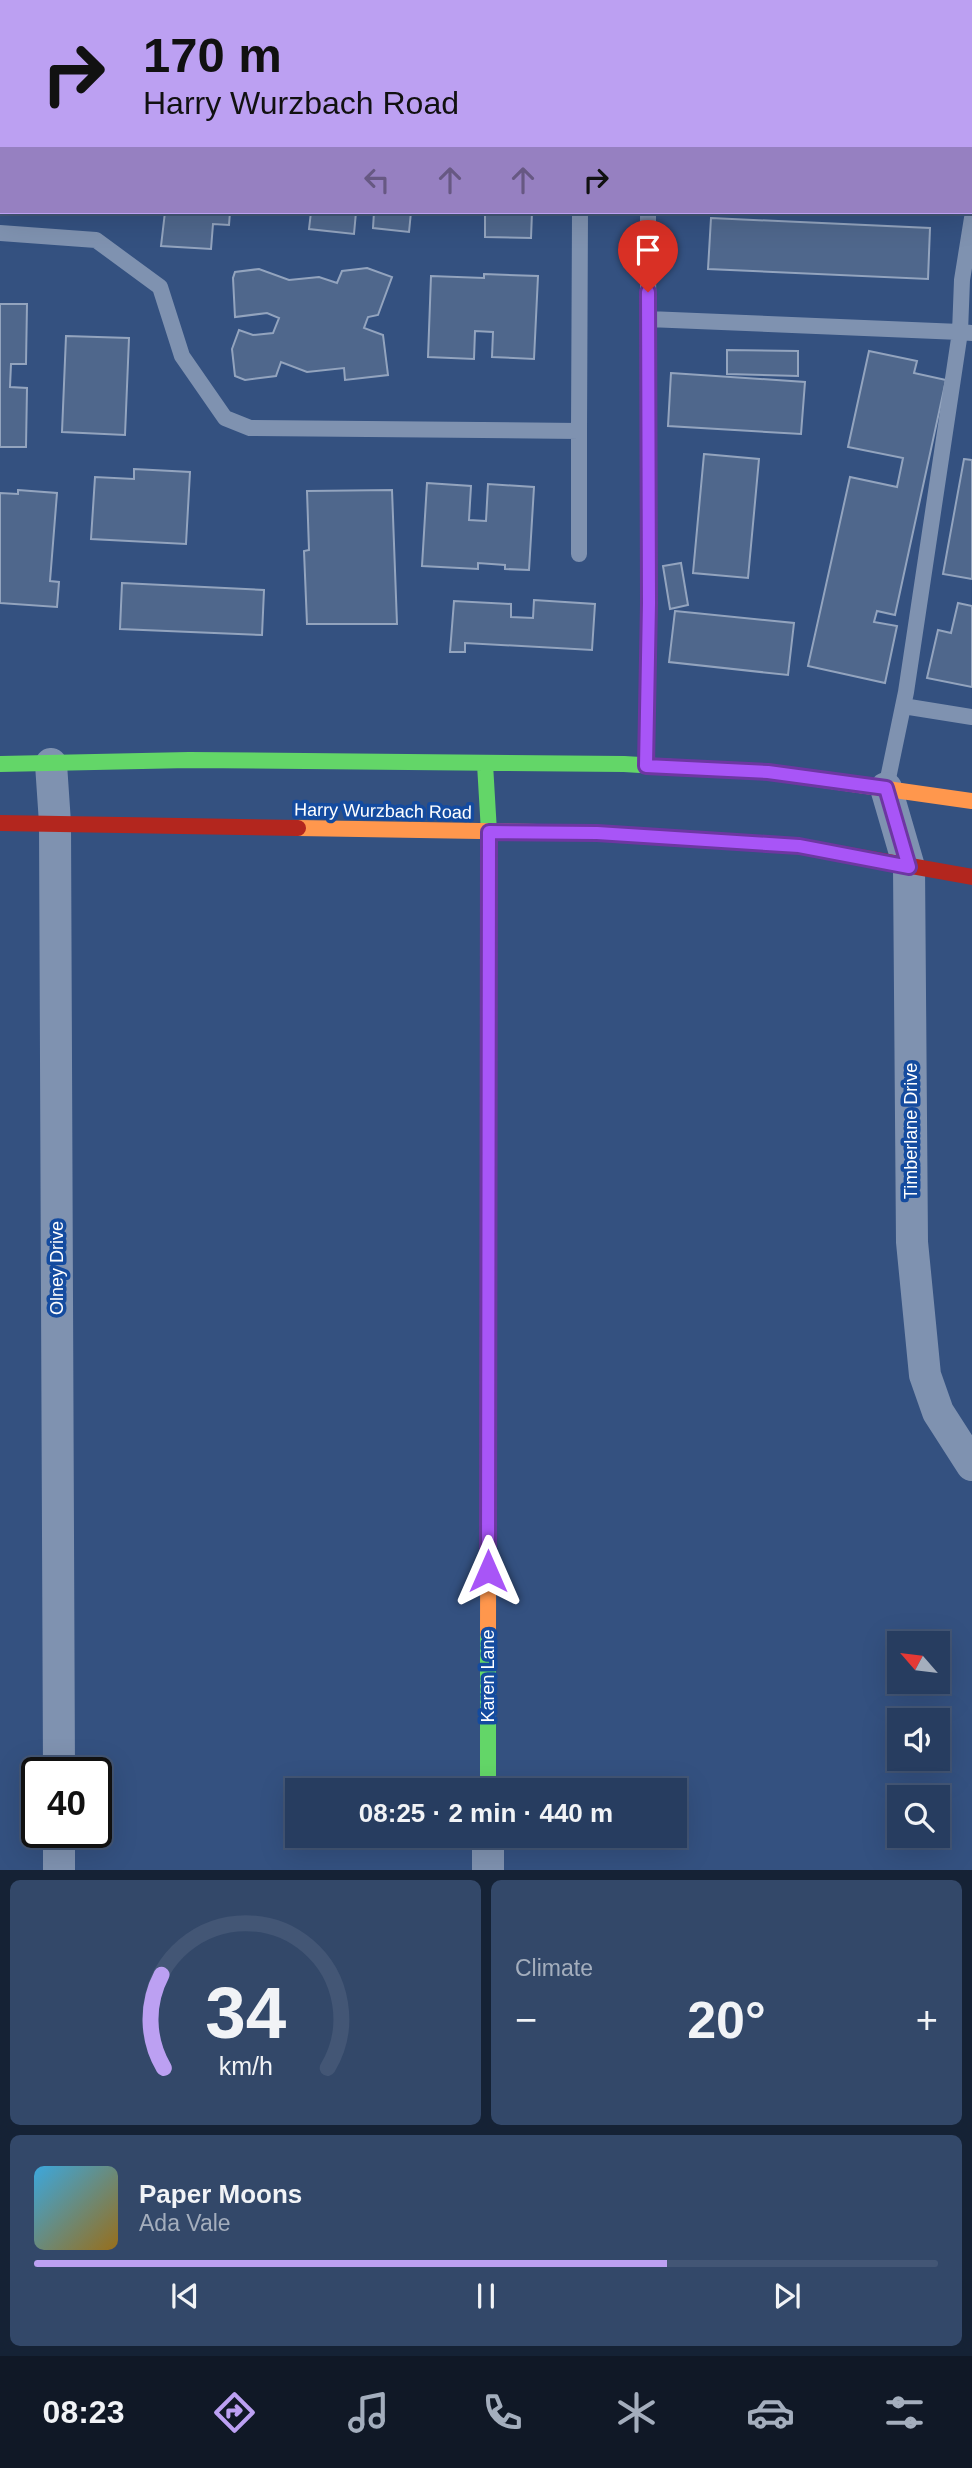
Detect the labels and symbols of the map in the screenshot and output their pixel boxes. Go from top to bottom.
pin [618,220,678,292]
street label: Harry Wurzbach Road [294,799,472,823]
street label: Timberlane Drive [901,1063,921,1199]
street label: Olney Drive [47,1221,67,1315]
position arrow [451,1534,525,1608]
street label: Karen Lane [478,1629,498,1723]
north arrow [887,1631,950,1694]
speed limit sign: 40 [21,1757,112,1848]

